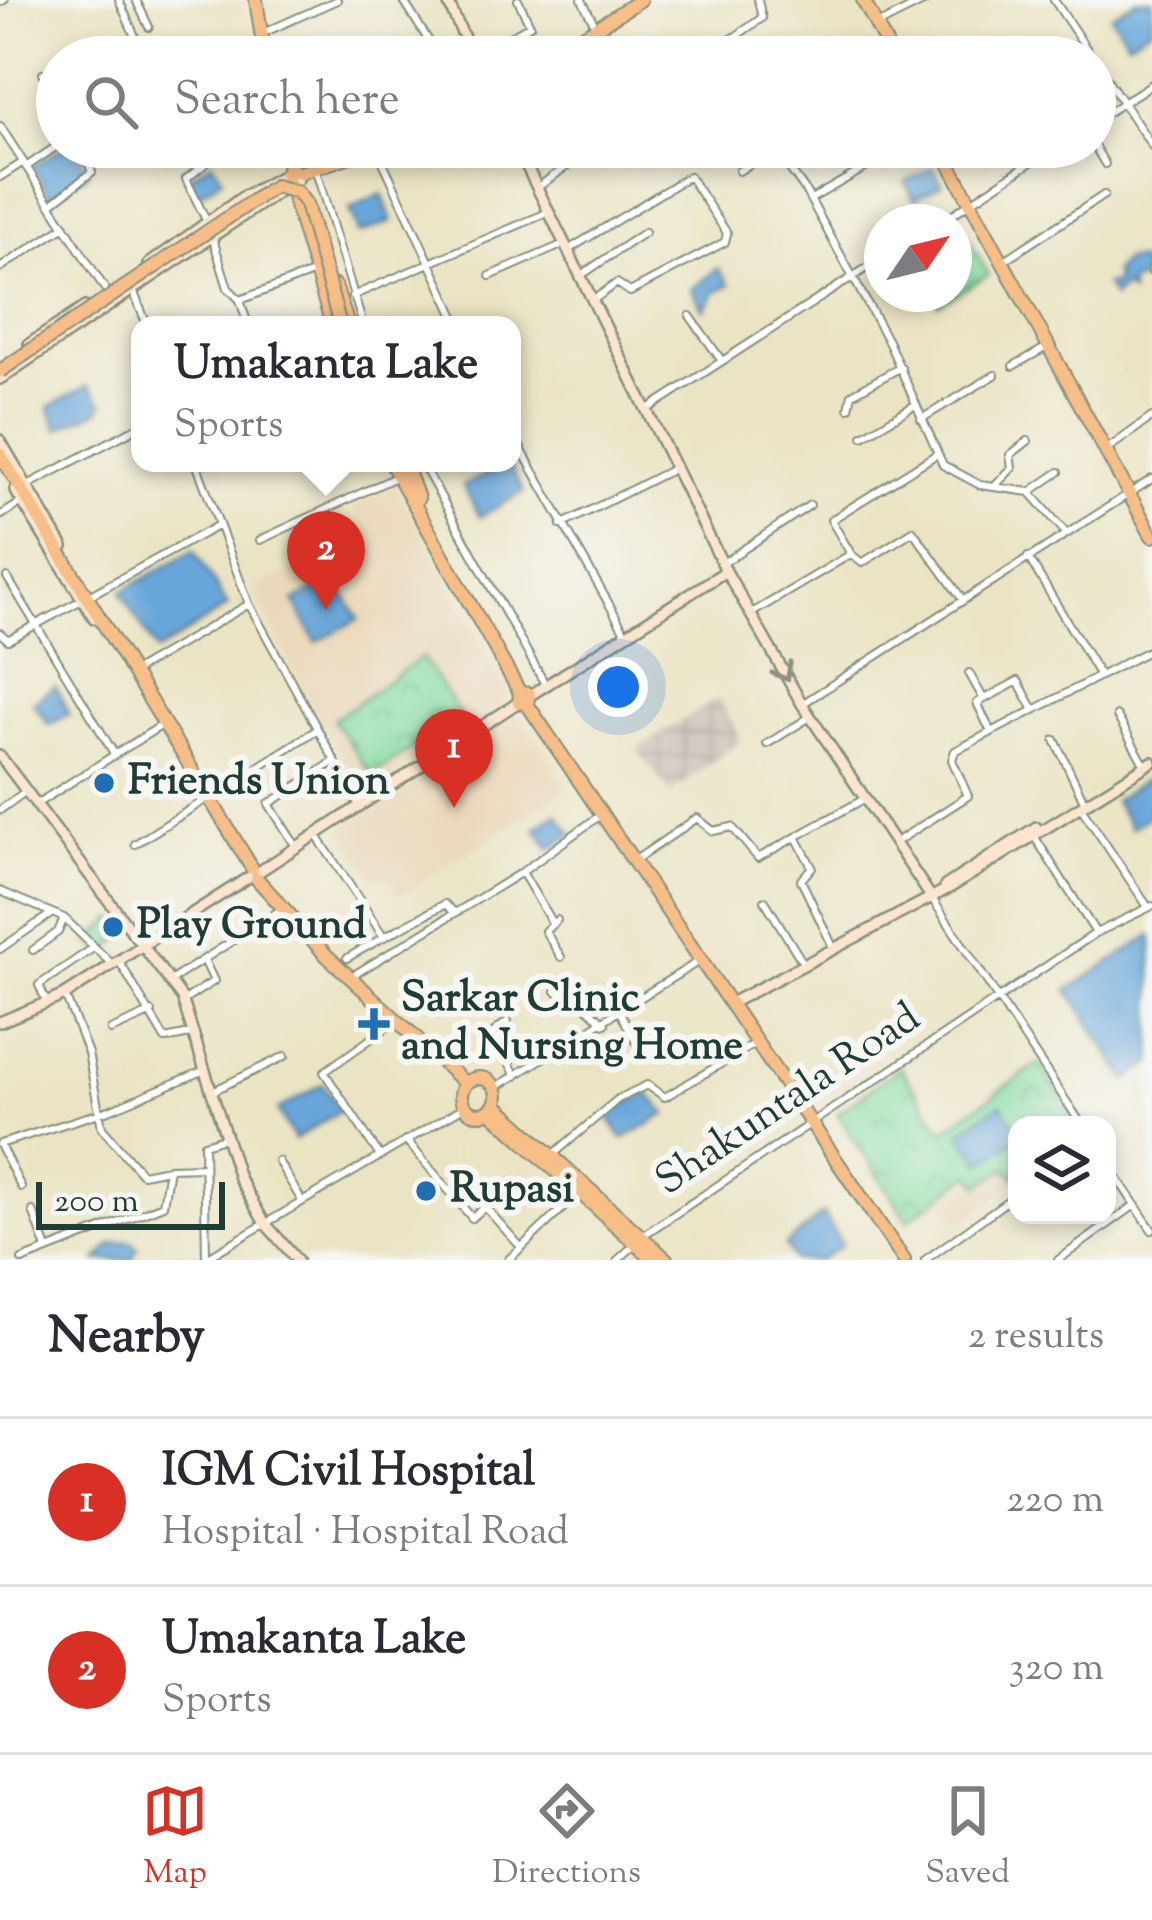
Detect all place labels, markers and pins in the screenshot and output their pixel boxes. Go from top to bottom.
pin: 2 [287,511,365,610]
pin: 1 [415,709,493,808]
place label: Friends Union [128,753,390,813]
marker: Friends Union [91,770,117,796]
place label: Play Ground [137,897,367,957]
marker: Play Ground [100,914,126,940]
place label: Sarkar Clinic and Nursing Home [401,970,743,1078]
marker: Sarkar Clinic and Nursing Home [358,1008,390,1040]
place label: Rupasi [450,1161,574,1221]
marker: Rupasi [413,1178,439,1204]

